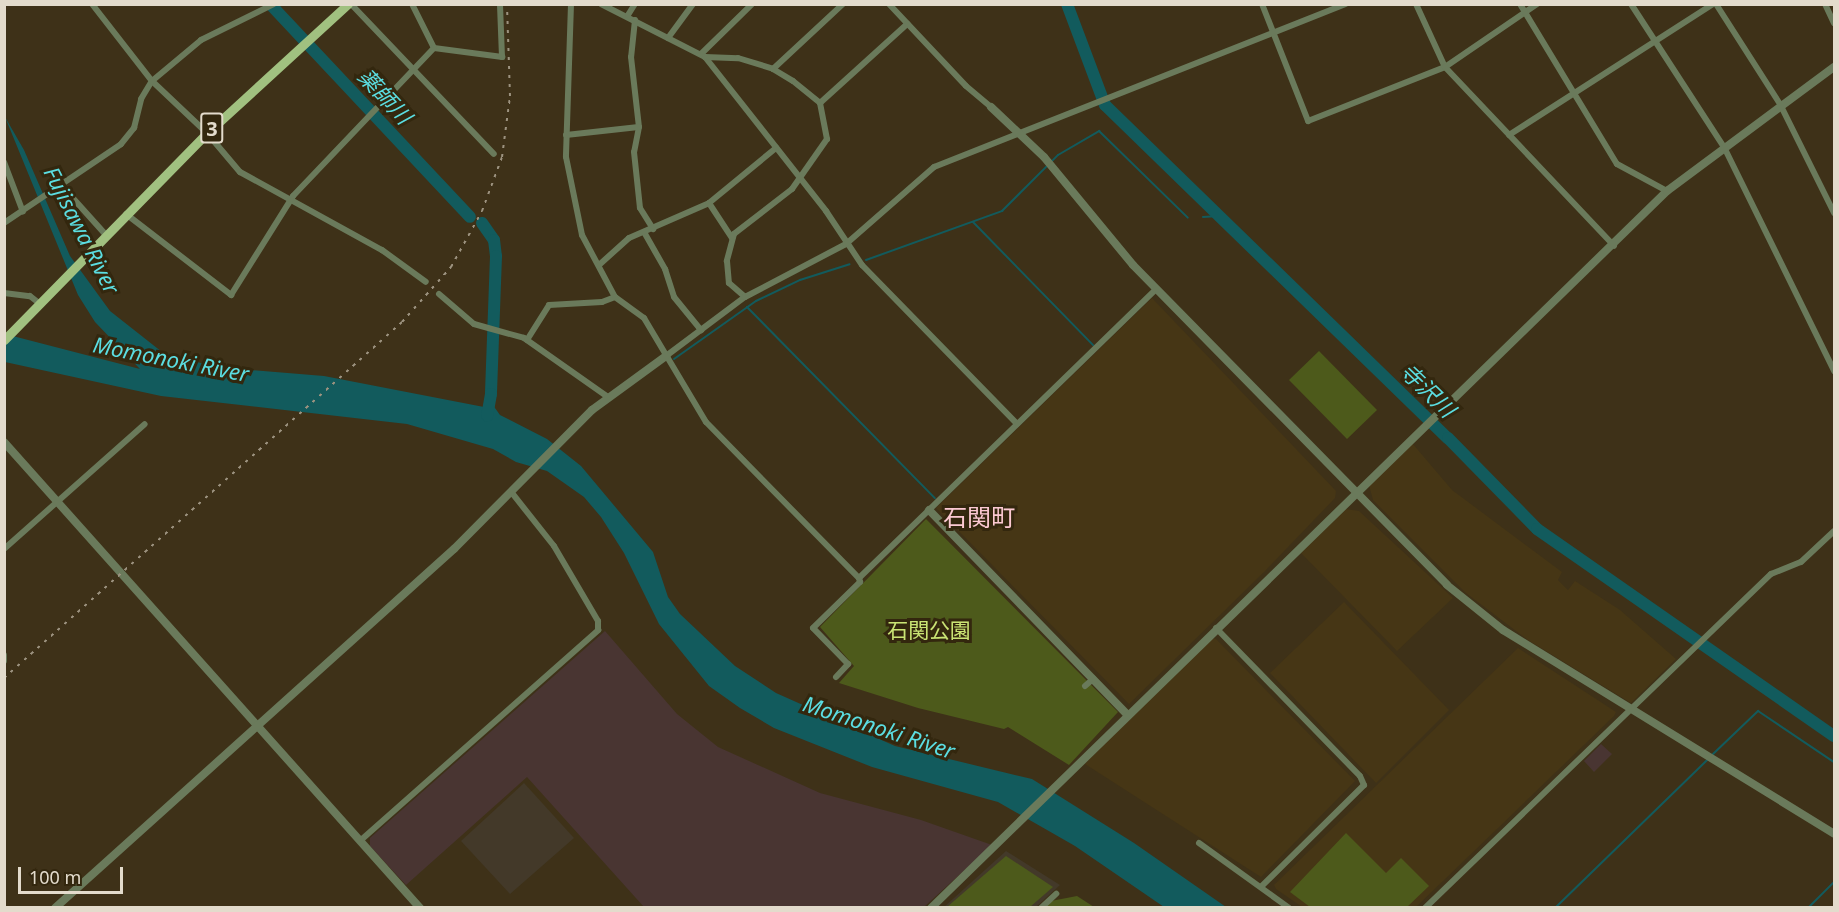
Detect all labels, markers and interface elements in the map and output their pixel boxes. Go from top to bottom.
water label: 薬師川 [353,63,417,129]
road number: 3 [200,111,224,145]
water label: Fujisawa River [39,162,125,298]
water label: Momonoki River [91,331,251,387]
water label: 寺沢川 [1395,358,1461,422]
district label: 石関町 [943,503,1015,531]
park label: 石関公園 [887,617,971,643]
water label: Momonoki River [800,690,958,764]
scale bar [21,855,126,893]
text: 100 m [29,865,81,889]

